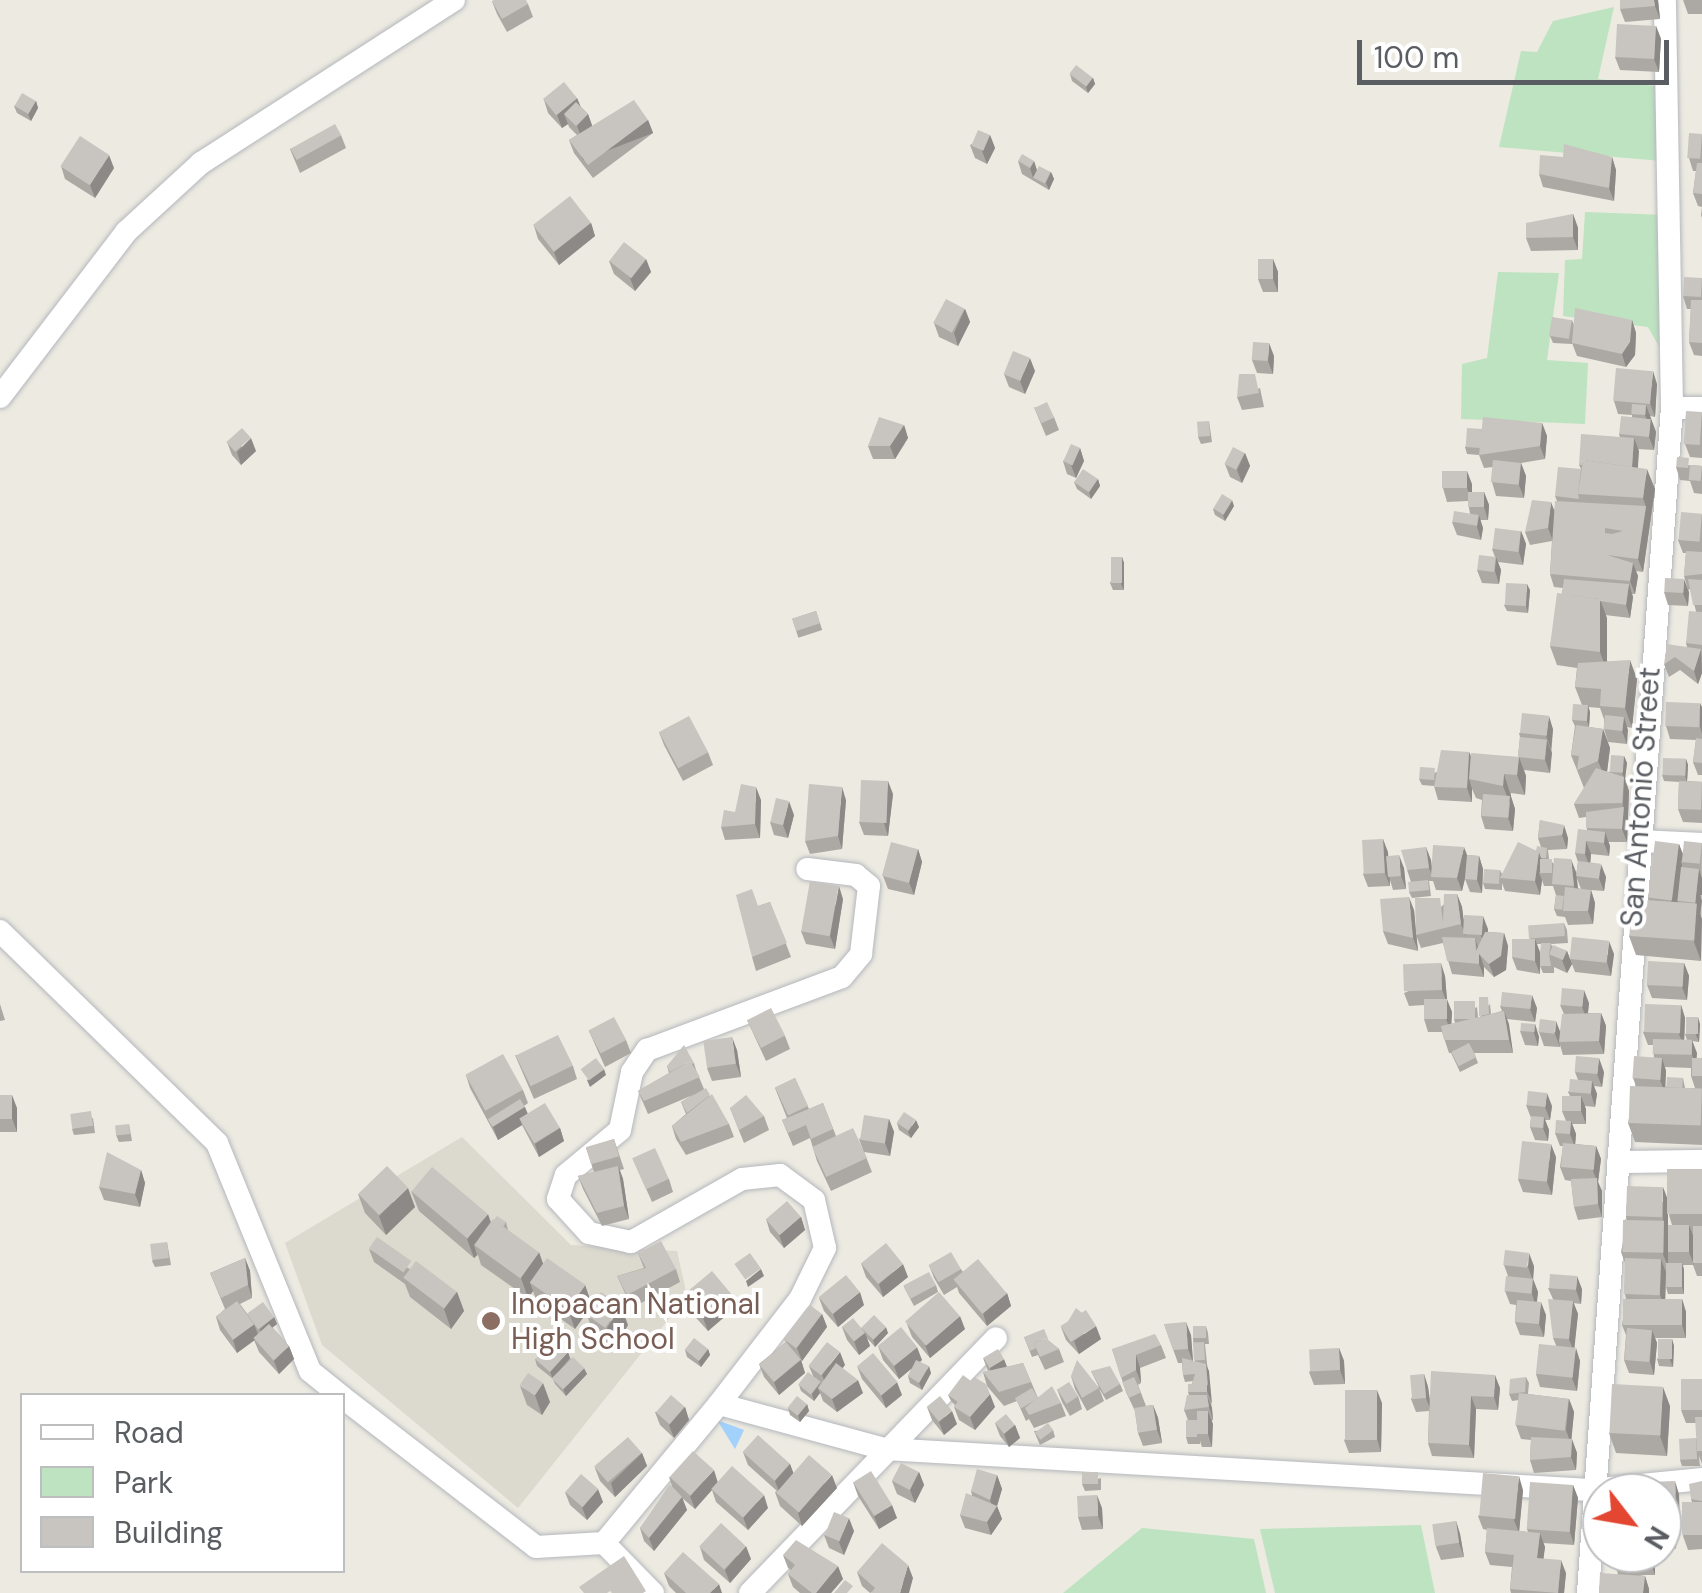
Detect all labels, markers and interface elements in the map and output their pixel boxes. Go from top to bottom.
scale bar [1362,20,1674,82]
text: 100 m [1374,38,1459,77]
street label: San Antonio Street [1614,666,1668,928]
place label: Inopacan National High School [511,1286,760,1356]
marker: Inopacan National High School [480,1310,502,1332]
legend [20,1393,345,1573]
text: Road [114,1413,184,1452]
text: Park [114,1463,173,1502]
north arrow [1582,1473,1682,1573]
text: Building [114,1513,223,1552]
text: N [1635,1519,1678,1556]

